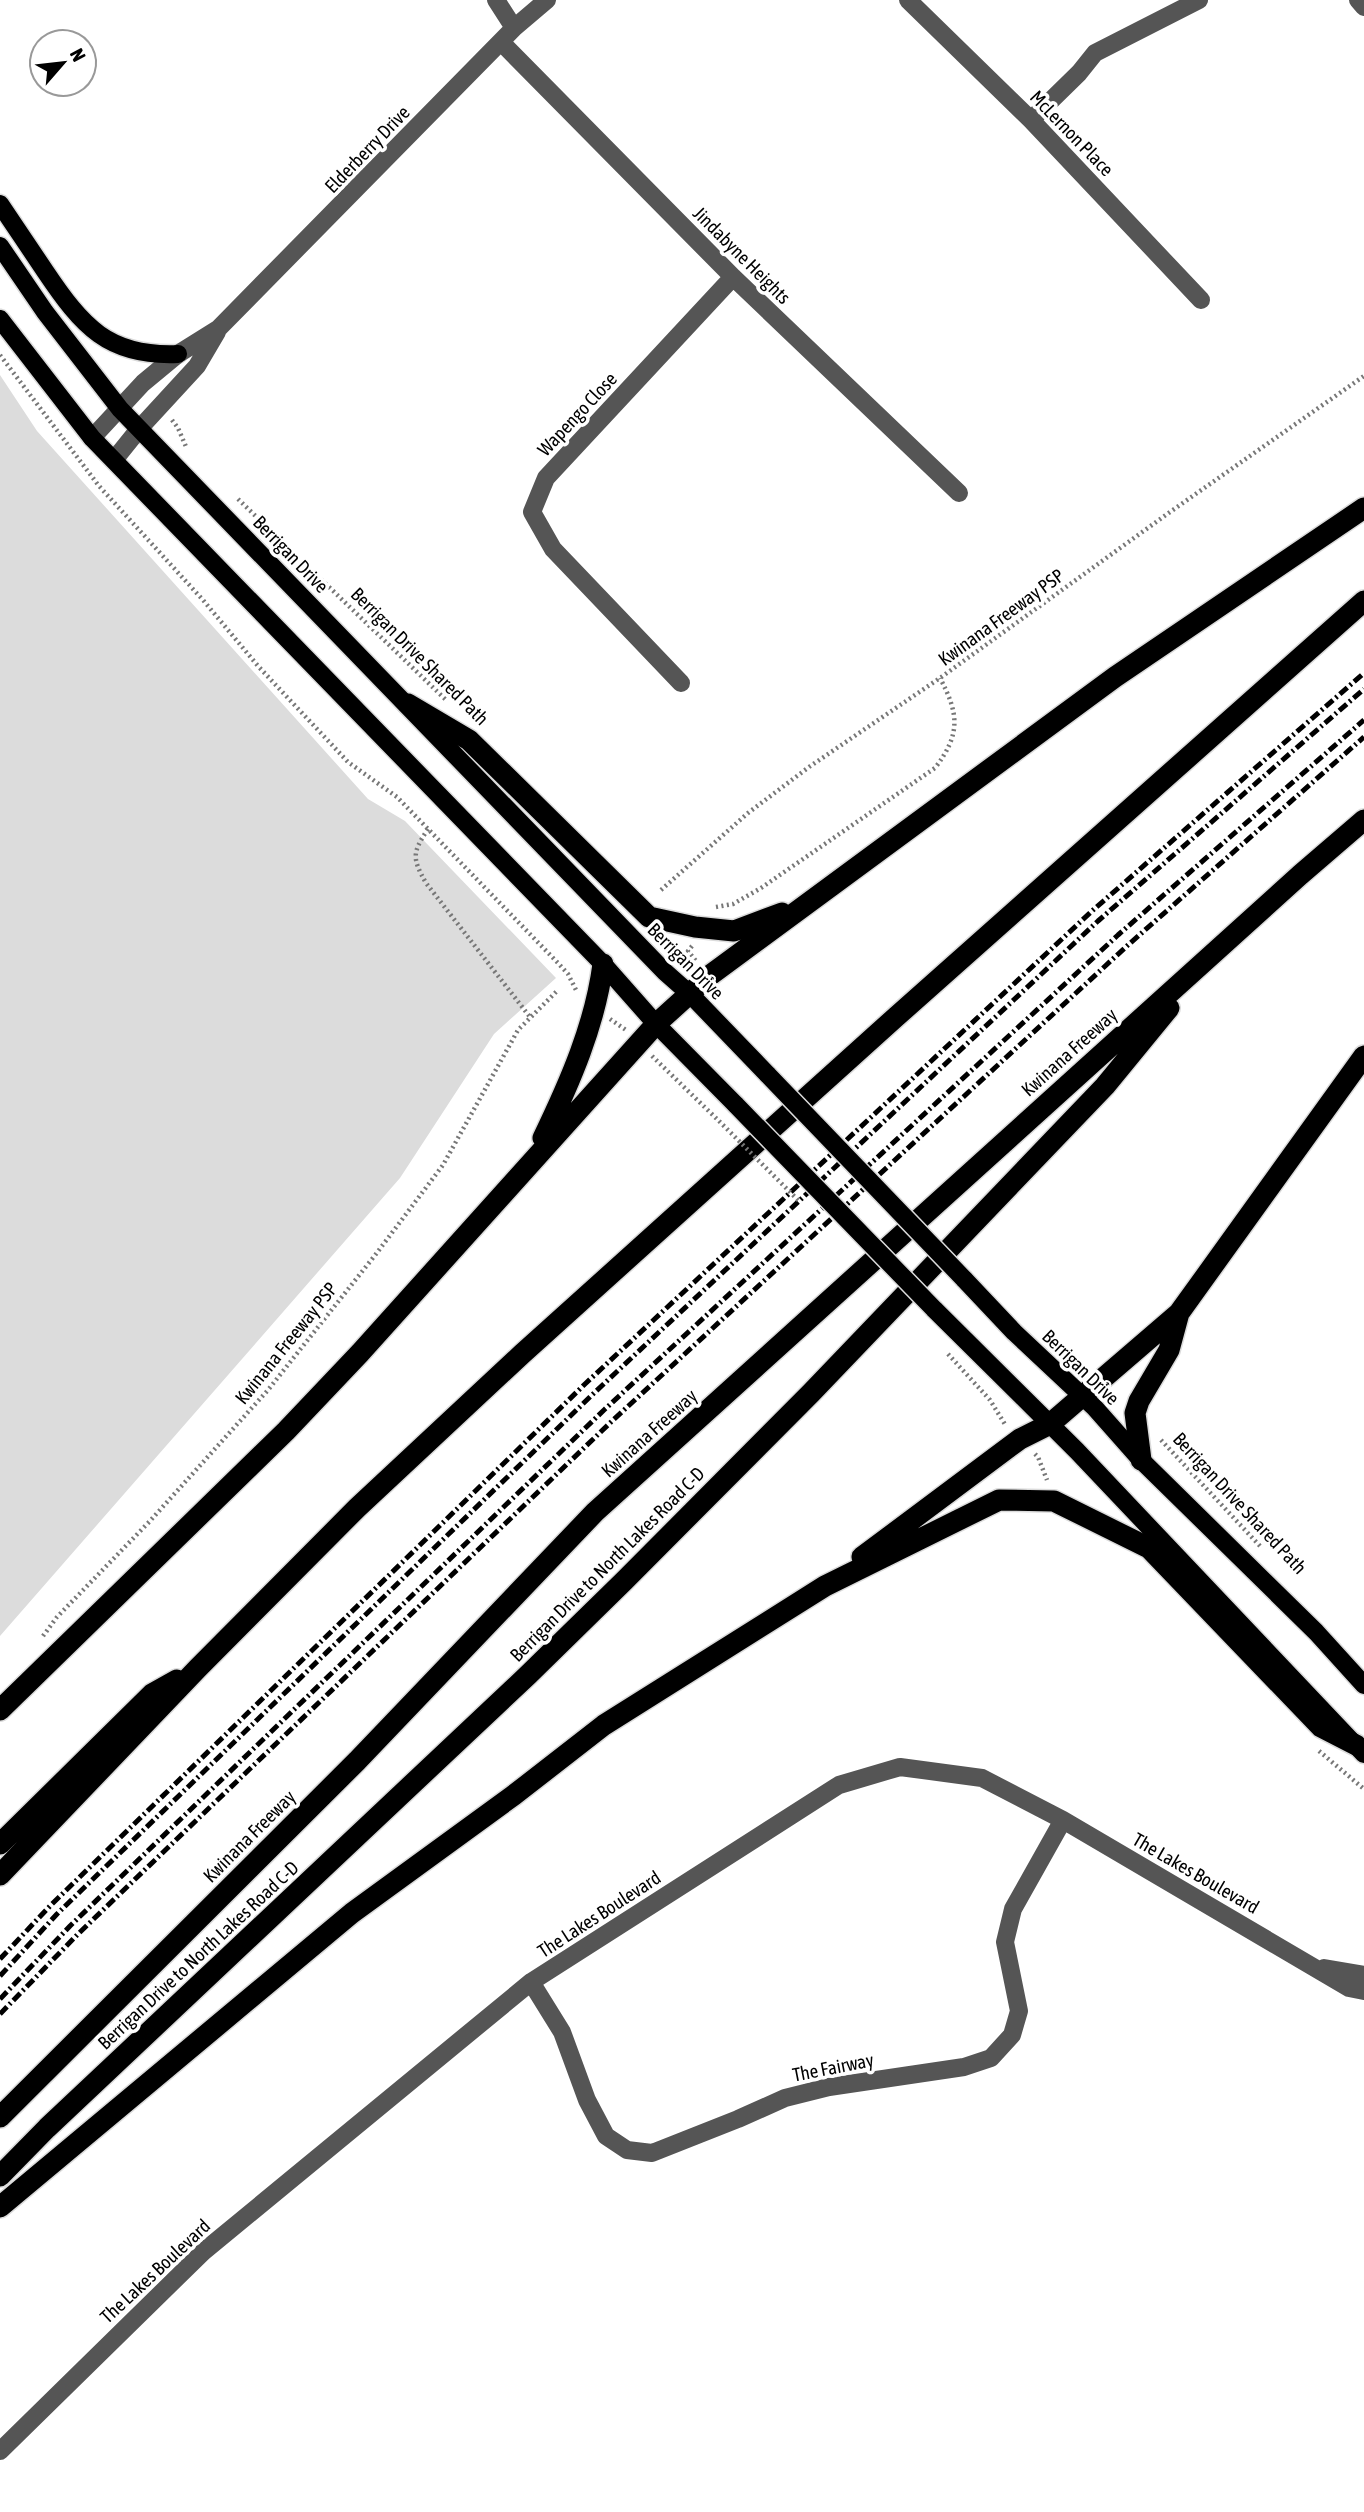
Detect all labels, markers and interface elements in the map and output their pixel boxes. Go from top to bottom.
north arrow [28,28,98,98]
text: N [66,45,90,65]
street label: McLernon Place [1026,86,1118,180]
street label: Elderberry Drive [320,101,414,197]
street label: Jindabyne Heights [689,202,795,308]
street label: Wapengo Close [533,368,621,460]
street label: Berrigan Drive [249,511,333,597]
street label: Kwinana Freeway PSP [934,564,1068,670]
street label: Berrigan Drive Shared Path [347,583,493,729]
street label: Berrigan Drive [643,918,729,1004]
street label: Kwinana Freeway [1017,1003,1121,1101]
street label: Kwinana Freeway PSP [230,1278,342,1408]
street label: Berrigan Drive [1038,1325,1124,1409]
street label: Kwinana Freeway [597,1384,701,1482]
street label: Berrigan Drive Shared Path [1169,1428,1311,1578]
street label: Berrigan Drive to North Lakes Road C-D [505,1462,709,1666]
street label: Kwinana Freeway [199,1785,300,1886]
street label: The Lakes Boulevard [1129,1828,1263,1918]
street label: Berrigan Drive to North Lakes Road C-D [93,1856,303,2054]
street label: The Lakes Boulevard [533,1866,665,1962]
street label: The Fairway [791,2048,876,2086]
street label: The Lakes Boulevard [96,2215,214,2327]

